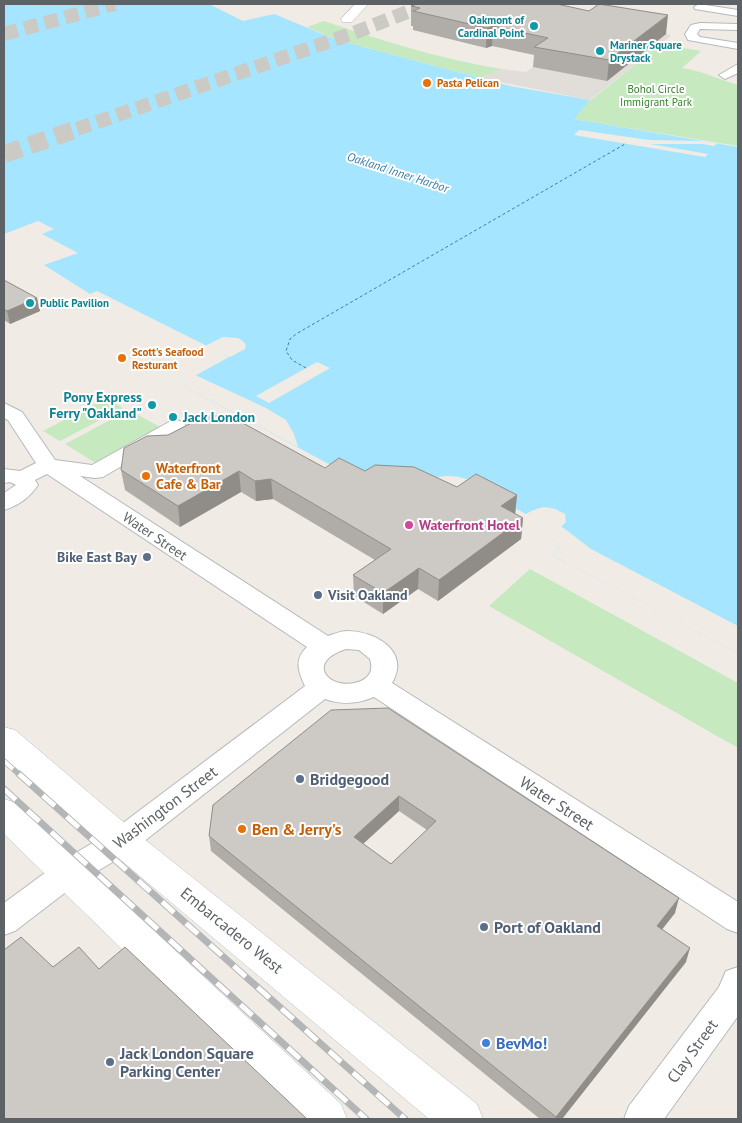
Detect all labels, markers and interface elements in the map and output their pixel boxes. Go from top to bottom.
place label: Oakmont of Cardinal Point [458,13,525,40]
marker: Oakmont of Cardinal Point [528,20,540,32]
place label: Mariner Square Drystack [610,38,682,65]
marker: Mariner Square Drystack [594,45,606,57]
place label: Pasta Pelican [437,76,499,90]
marker: Pasta Pelican [421,77,433,89]
park label: Bohol Circle Immigrant Park [620,82,693,109]
water label: Oakland Inner Harbor [345,149,452,196]
place label: Public Pavilion [40,296,109,310]
marker: Public Pavilion [24,297,36,309]
place label: Scott's Seafood Resturant [132,345,203,372]
marker: Scott's Seafood Resturant [116,352,128,364]
place label: Pony Express Ferry "Oakland" [49,388,142,422]
marker: Pony Express Ferry "Oakland" [146,399,158,411]
place label: Jack London [182,408,255,426]
marker: Jack London [167,411,179,423]
place label: Waterfront Cafe & Bar [156,459,221,493]
marker: Waterfront Cafe & Bar [140,470,152,482]
street label: Water Street [119,508,191,564]
place label: Waterfront Hotel [419,516,521,534]
marker: Waterfront Hotel [403,519,415,531]
place label: Bike East Bay [57,548,137,566]
marker: Bike East Bay [141,551,153,563]
place label: Visit Oakland [327,586,408,604]
marker: Visit Oakland [312,589,324,601]
street label: Washington Street [109,761,222,853]
place label: Bridgegood [310,769,389,789]
street label: Water Street [516,772,598,835]
marker: Bridgegood [294,773,306,785]
place label: Ben & Jerry's [252,819,342,839]
marker: Ben & Jerry's [236,823,248,835]
street label: Embarcadero West [177,882,288,978]
place label: Port of Oakland [494,917,601,937]
marker: Port of Oakland [478,921,490,933]
street label: Clay Street [662,1015,722,1087]
place label: BevMo! [496,1033,547,1053]
marker: BevMo! [480,1037,492,1049]
place label: Jack London Square Parking Center [119,1043,254,1081]
marker: Jack London Square Parking Center [104,1056,116,1068]

